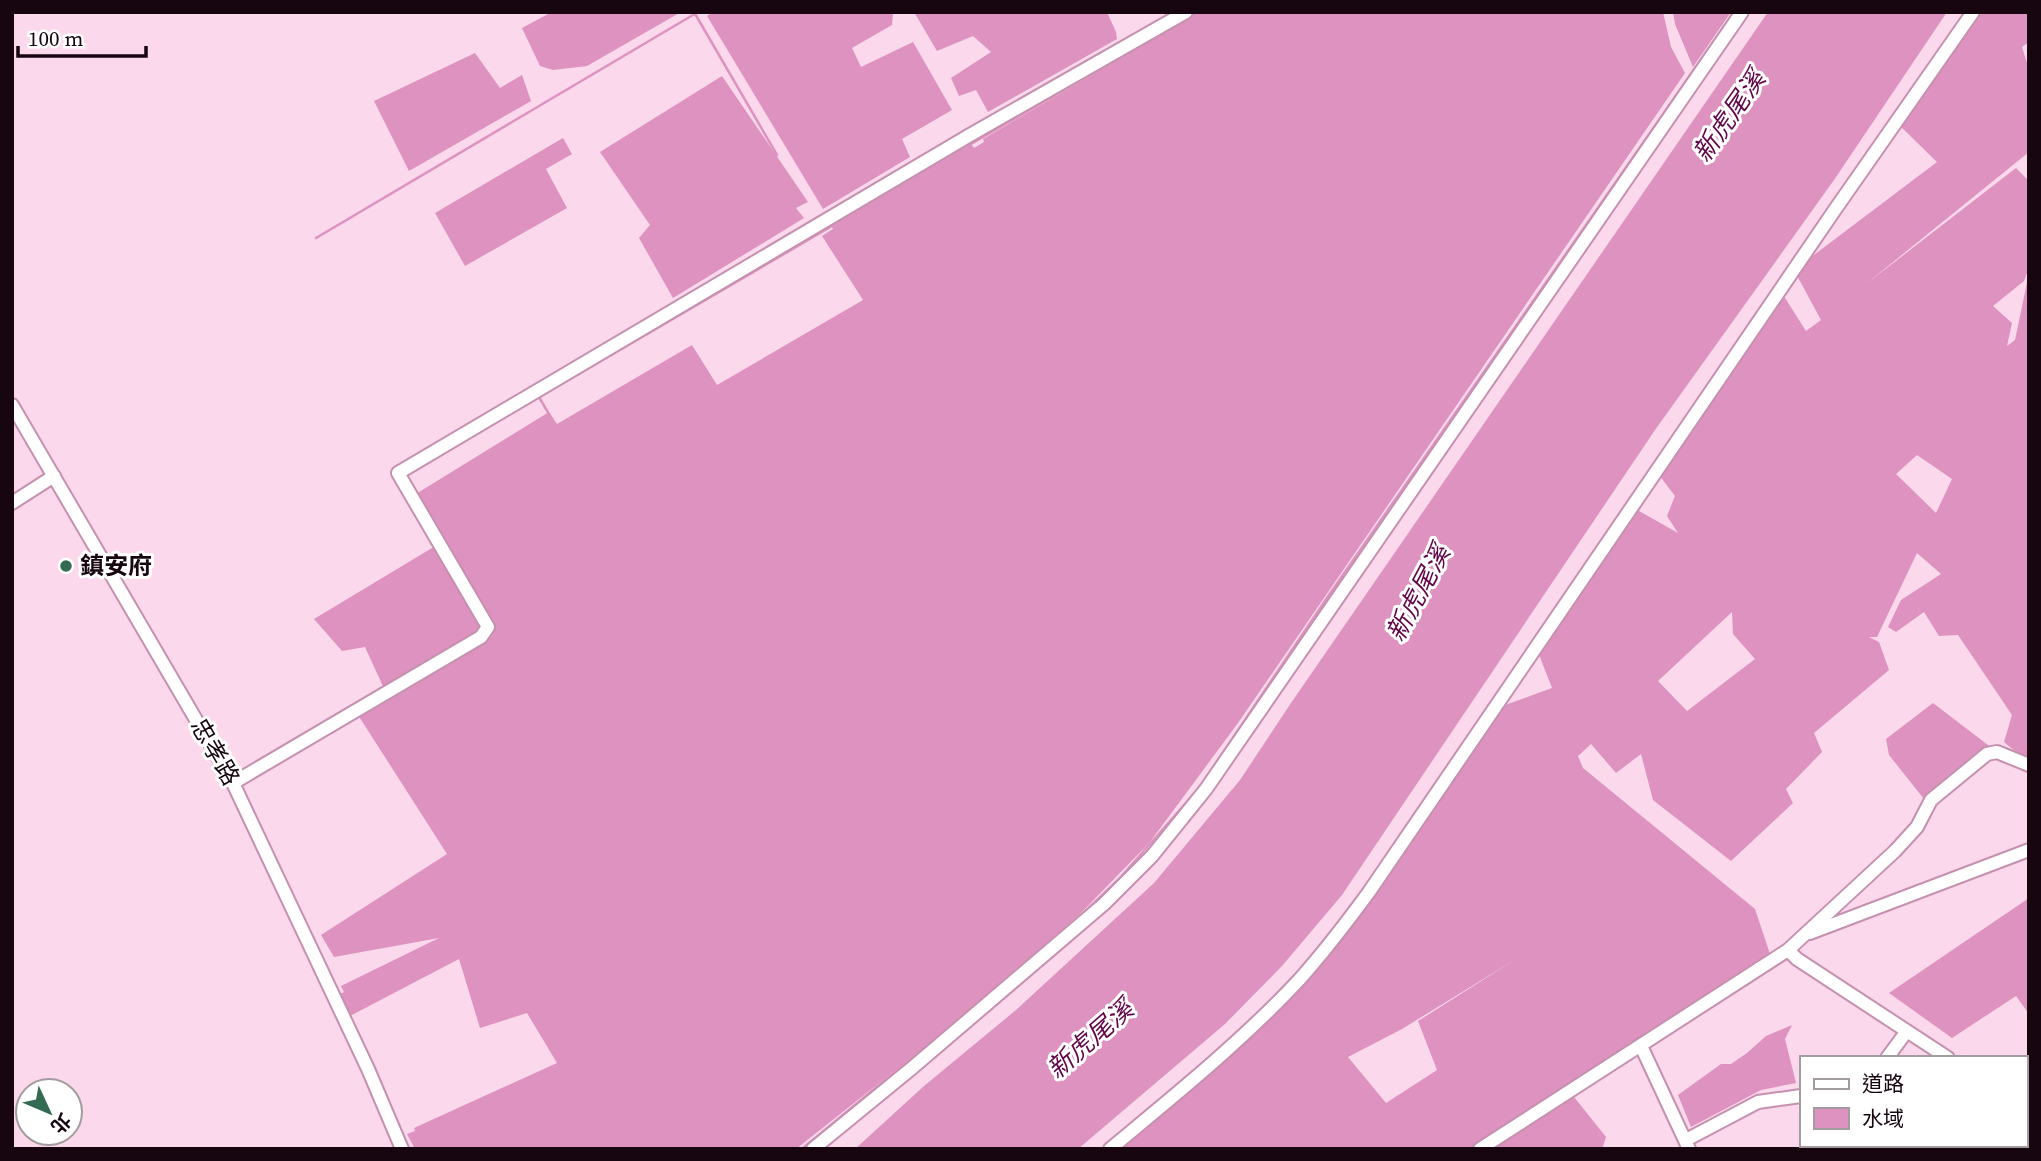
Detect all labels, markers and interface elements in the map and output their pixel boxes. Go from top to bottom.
scale bar [18,14,145,58]
text: 100 m [28,24,83,53]
water label: 新虎尾溪 [1684,60,1776,169]
water label: 新虎尾溪 [1378,535,1460,647]
place label: 鎮安府 [80,549,152,582]
marker: 鎮安府 [58,558,74,574]
street label: 忠孝路 [183,712,248,791]
water label: 新虎尾溪 [1039,989,1144,1087]
legend [1800,1056,2027,1147]
text: 道路 [1862,1069,1904,1098]
north arrow [14,1077,84,1147]
text: 水域 [1862,1104,1904,1133]
text: 北 [45,1108,77,1140]

